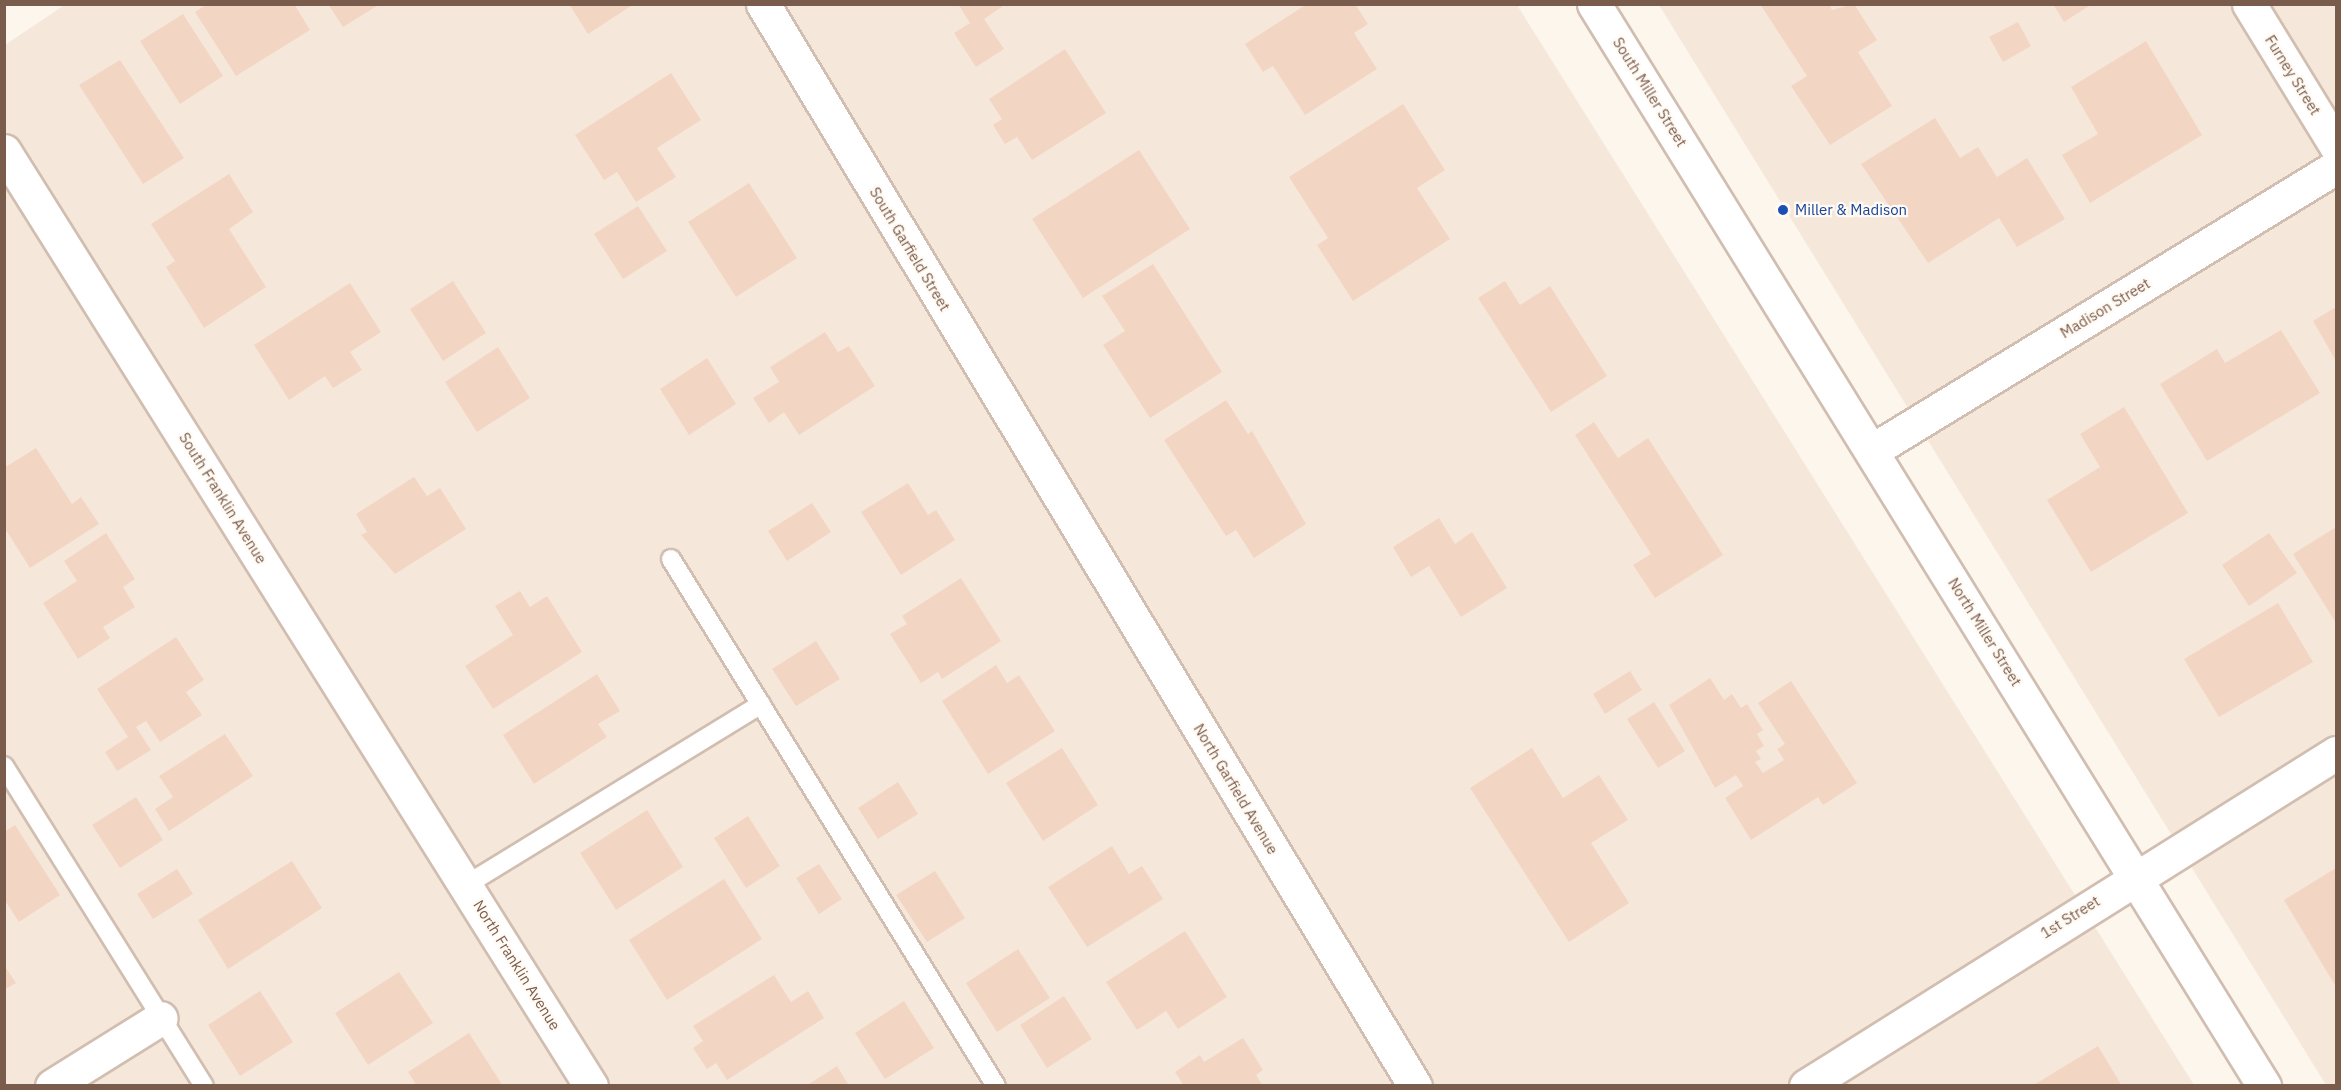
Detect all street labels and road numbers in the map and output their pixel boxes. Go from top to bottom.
street label: Furney Street [2261,32,2325,118]
street label: South Miller Street [1609,34,1691,150]
street label: South Garfield Street [866,184,954,314]
street label: Madison Street [2057,274,2153,342]
street label: South Franklin Avenue [175,429,271,567]
street label: North Miller Street [1944,575,2026,689]
street label: North Garfield Avenue [1190,720,1282,858]
street label: 1st Street [2037,892,2103,942]
street label: North Franklin Avenue [470,897,564,1033]

